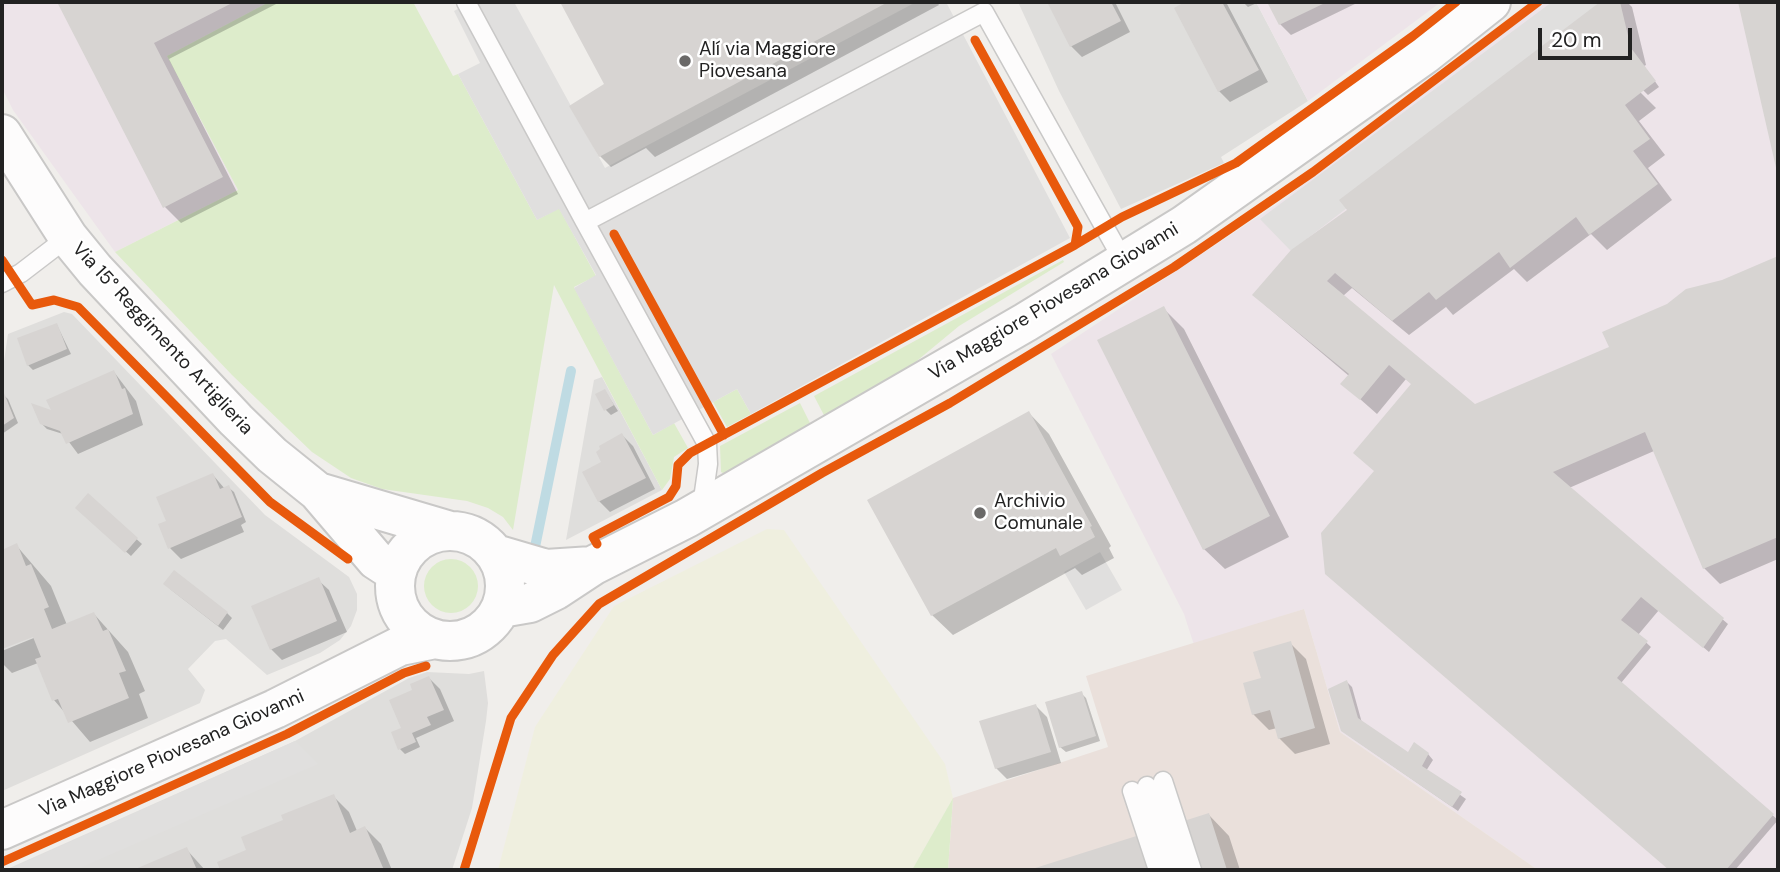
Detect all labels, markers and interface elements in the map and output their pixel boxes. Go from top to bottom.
scale bar [1542,14,1636,58]
text: 20 m [1551,26,1602,54]
place label: Alí via Maggiore Piovesana [699,39,836,83]
marker: Alí via Maggiore Piovesana [677,53,693,69]
street label: Via Maggiore Piovesana Giovanni [925,218,1183,386]
street label: Via 15° Reggimento Artiglieria [67,238,257,440]
place label: Archivio Comunale [994,491,1083,535]
marker: Archivio Comunale [972,505,988,521]
street label: Via Maggiore Piovesana Giovanni [36,685,308,823]

